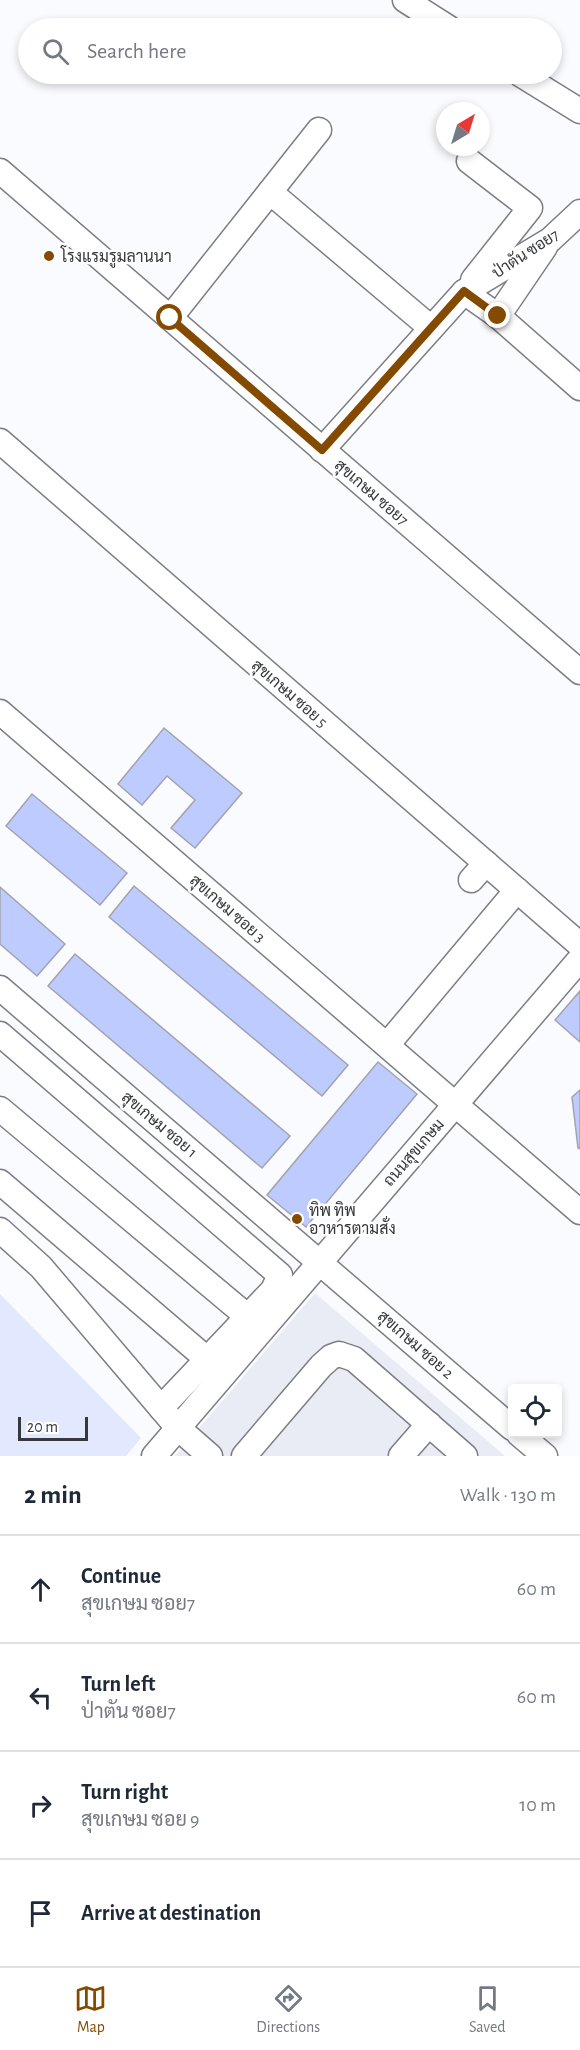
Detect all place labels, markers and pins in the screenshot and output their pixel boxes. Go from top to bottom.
place label: โรงแรมรูมลานนา [60,245,172,268]
marker: โรงแรมรูมลานนา [42,249,56,263]
place label: ทิพ ทิพ อาหารตามสั่ง [309,1201,396,1237]
marker: ทิพ ทิพ อาหารตามสั่ง [290,1212,304,1226]

